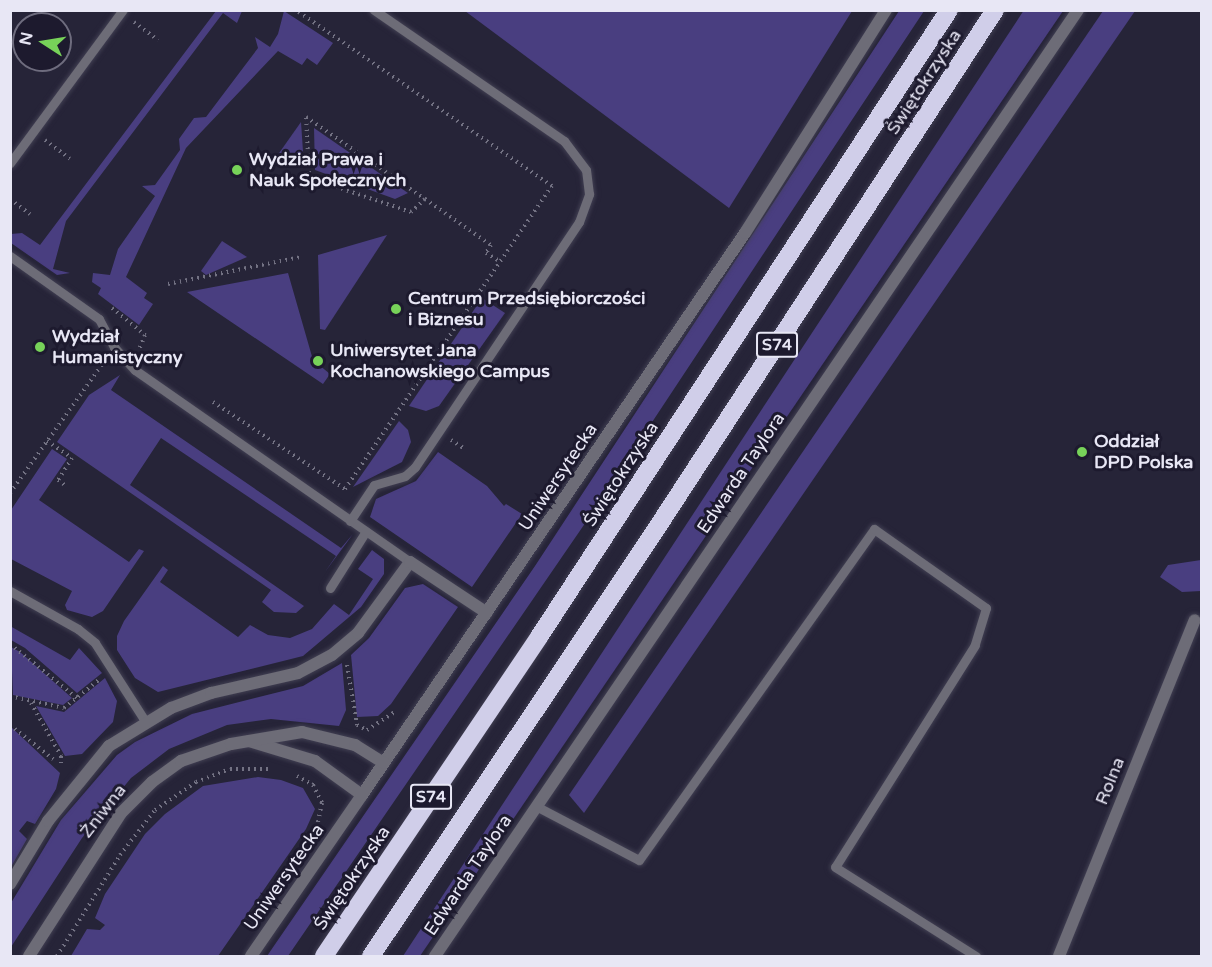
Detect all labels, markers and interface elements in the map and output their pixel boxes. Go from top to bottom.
north arrow [12,12,72,72]
street label: Świętokrzyska [882,25,966,139]
text: N [15,30,37,47]
place label: Wydział Prawa i Nauk Społecznych [249,149,406,192]
marker: Wydział Prawa i Nauk Społecznych [230,163,244,177]
place label: Centrum Przedsiębiorczości i Biznesu [408,288,645,330]
marker: Centrum Przedsiębiorczości i Biznesu [389,302,403,316]
place label: Wydział Humanistyczny [52,326,182,368]
road number: S74 [756,332,798,358]
marker: Wydział Humanistyczny [33,340,47,354]
place label: Uniwersytet Jana Kochanowskiego Campus [330,340,550,382]
marker: Uniwersytet Jana Kochanowskiego Campus [311,354,325,368]
street label: Edwarda Taylora [693,408,789,538]
street label: Świętokrzyska [579,417,663,531]
street label: Uniwersytecka [514,419,602,535]
place label: Oddział DPD Polska [1094,431,1193,474]
marker: Oddział DPD Polska [1075,445,1089,459]
street label: Rolna [1091,754,1129,808]
street label: Żniwna [75,780,131,842]
road number: S74 [410,784,452,810]
street label: Edwarda Taylora [420,810,516,940]
street label: Uniwersytecka [239,820,329,934]
street label: Świętokrzyska [309,822,395,934]

